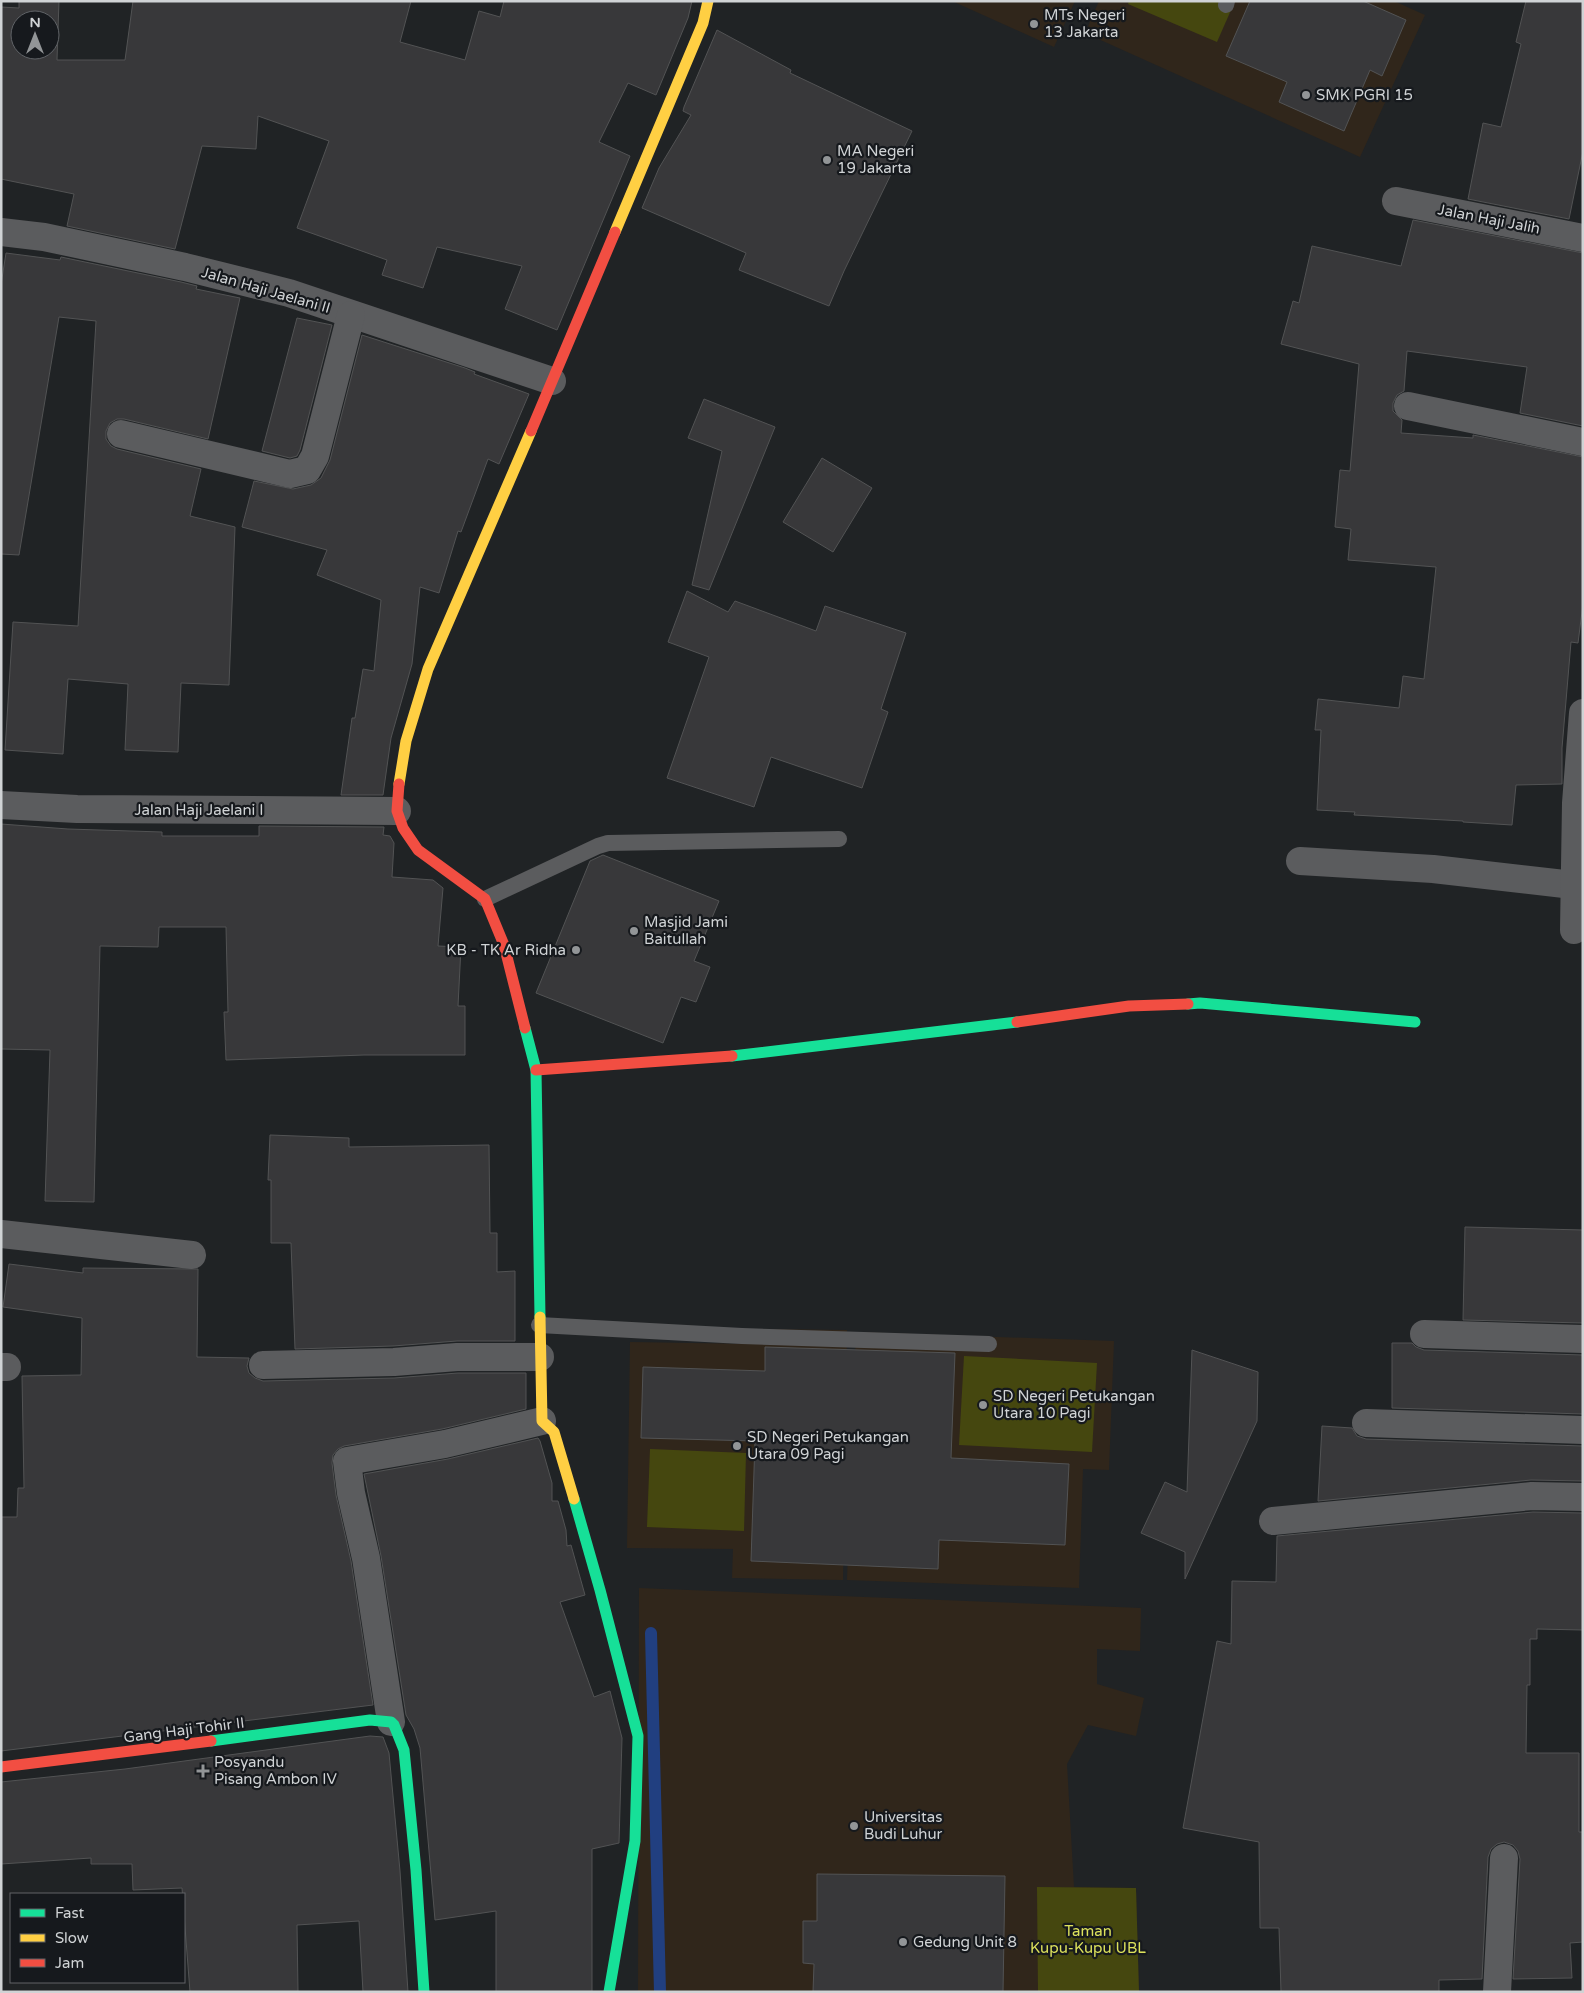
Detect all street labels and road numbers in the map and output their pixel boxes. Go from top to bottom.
street label: Jalan Haji Jalih [1436,200,1542,238]
street label: Jalan Haji Jaelani II [199,263,333,317]
street label: Jalan Haji Jaelani I [135,801,263,819]
street label: Gang Haji Tohir II [122,1714,246,1746]

